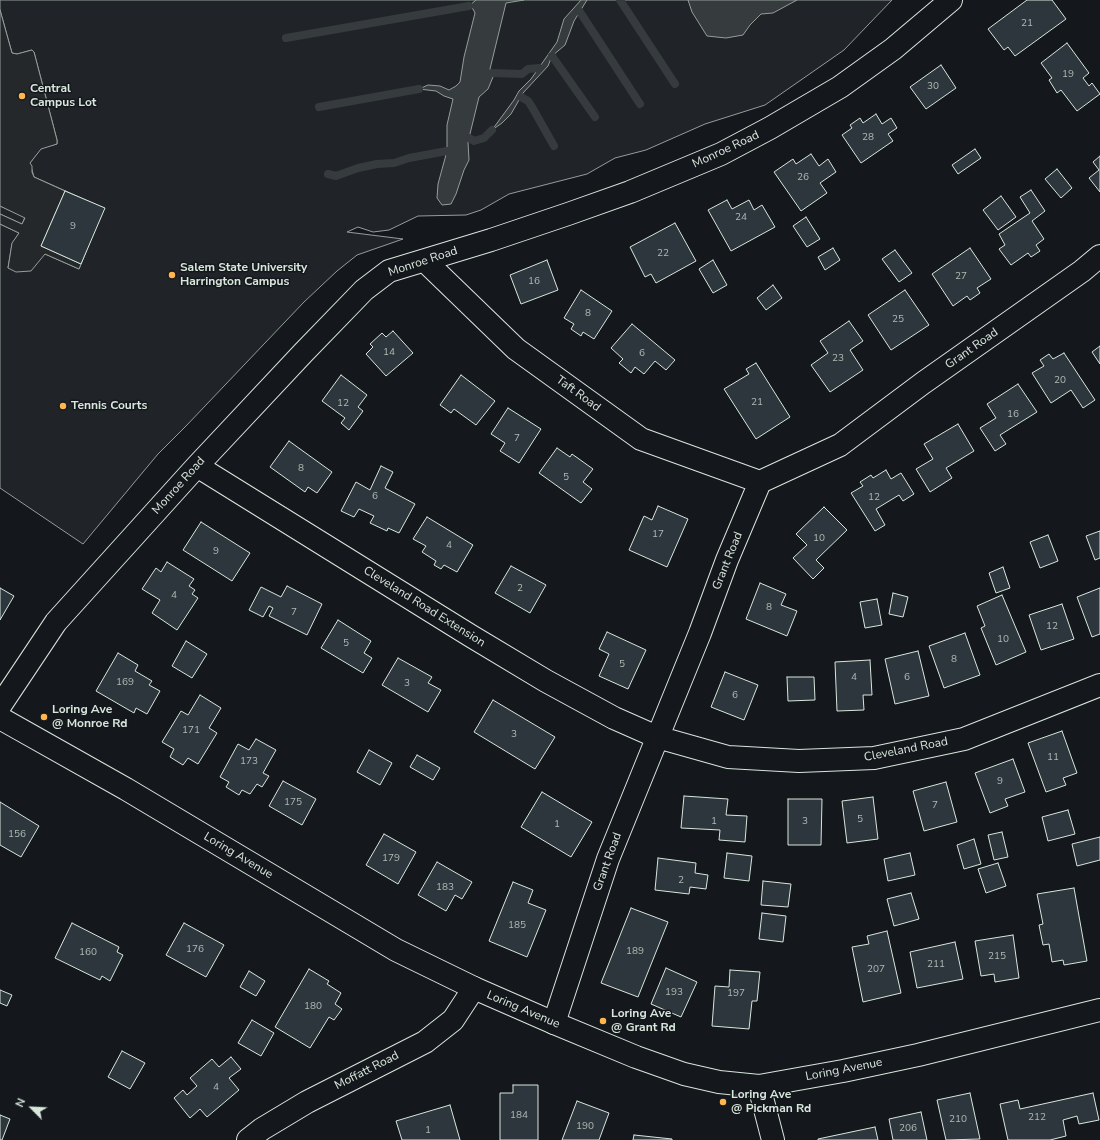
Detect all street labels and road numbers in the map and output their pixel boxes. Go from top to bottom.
street label: Monroe Road [690,128,762,172]
street label: Monroe Road [387,244,459,280]
street label: Grant Road [943,326,1001,372]
street label: Taft Road [553,373,603,415]
street label: Monroe Road [150,454,208,518]
street label: Grant Road [710,530,746,592]
street label: Cleveland Road Extension [360,564,488,650]
street label: Cleveland Road [863,735,949,765]
street label: Loring Avenue [201,830,275,882]
street label: Grant Road [591,831,625,893]
street label: Loring Avenue [484,988,562,1032]
street label: Moffatt Road [332,1049,402,1093]
street label: Loring Avenue [804,1055,884,1085]

